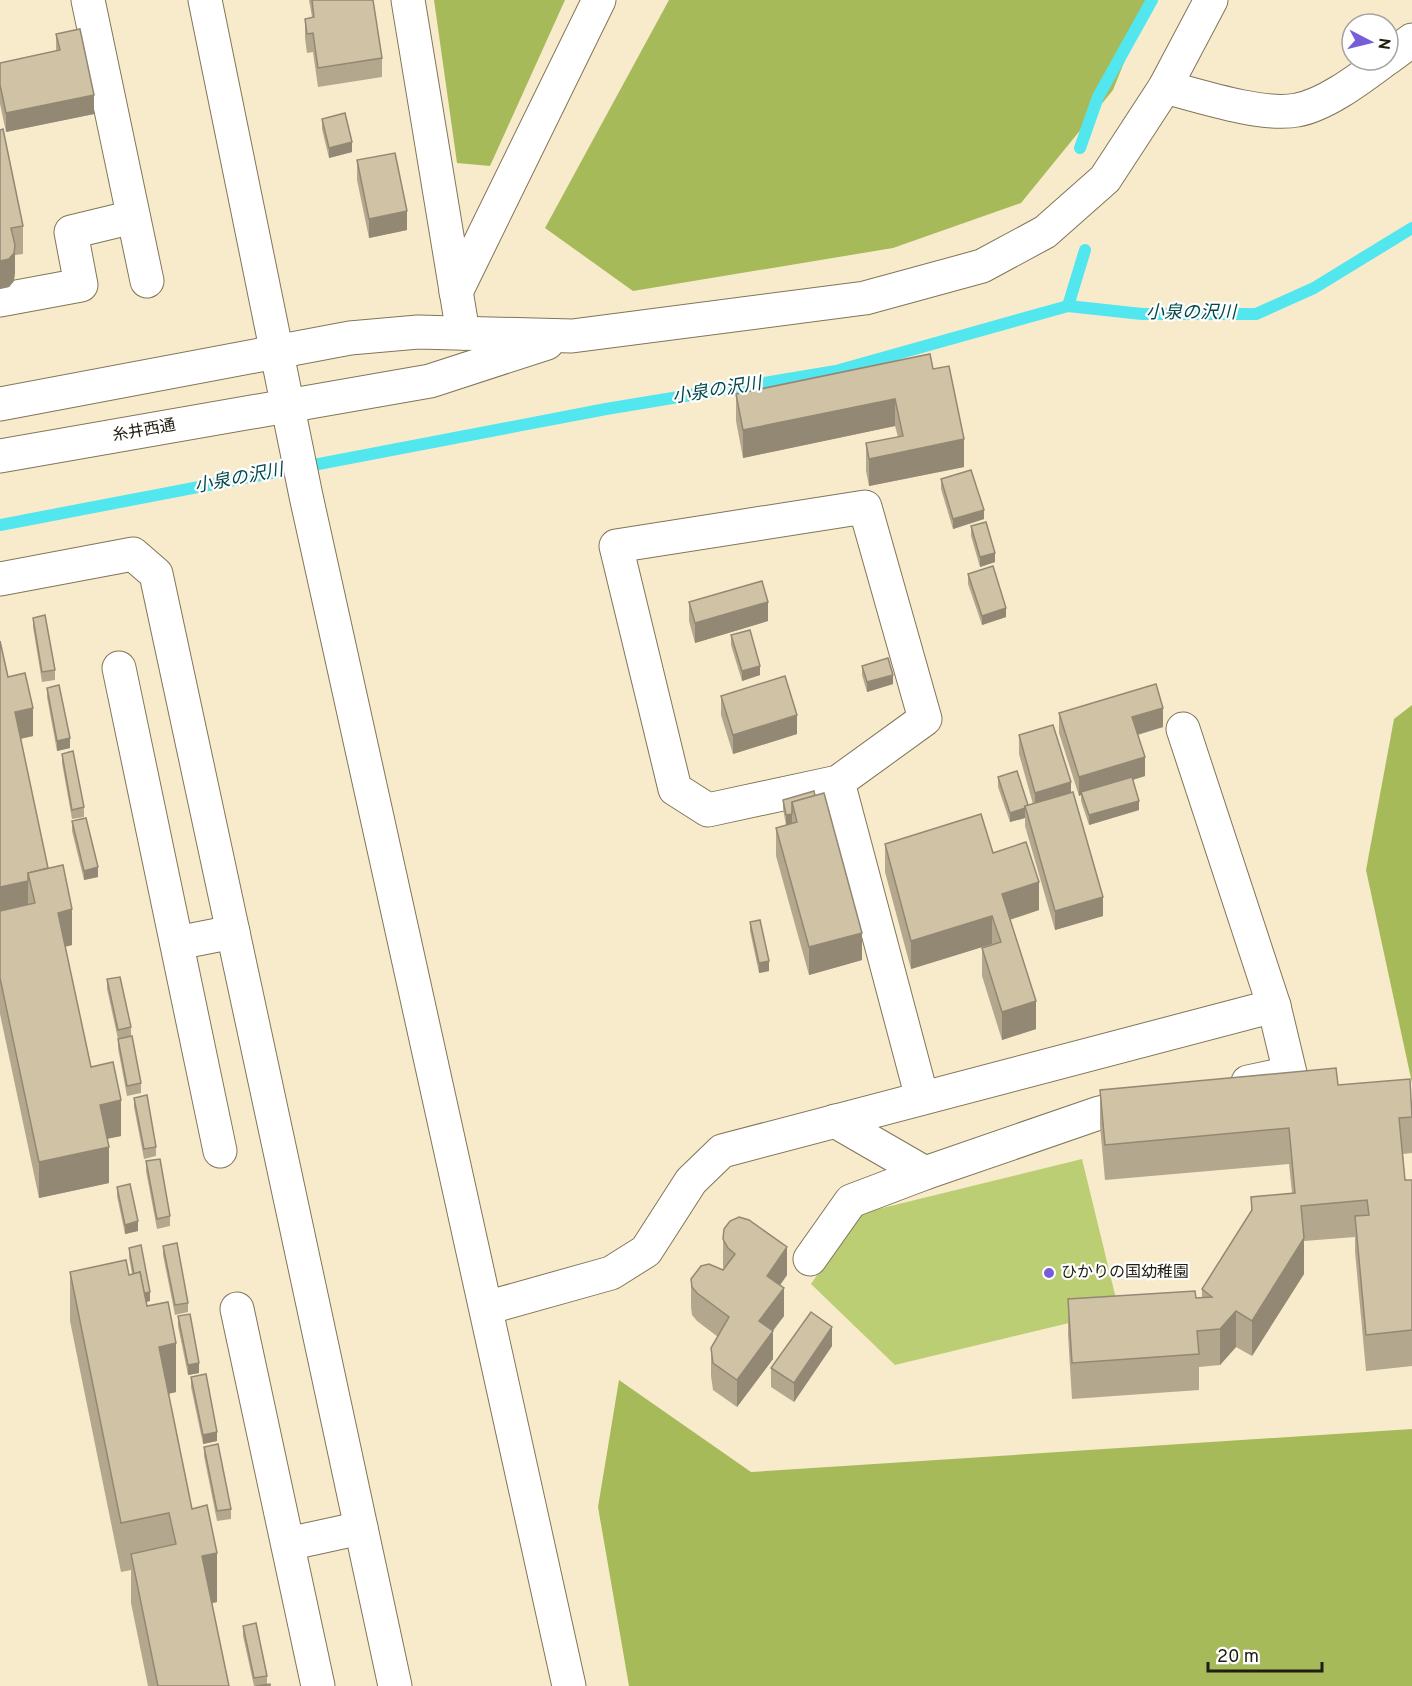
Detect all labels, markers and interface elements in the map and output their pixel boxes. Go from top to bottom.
north arrow [1340,12,1400,72]
text: N [1372,37,1394,51]
water label: 小泉の沢川 [1146,302,1238,325]
water label: 小泉の沢川 [671,372,765,409]
street label: 糸井西通 [111,416,177,446]
water label: 小泉の沢川 [193,459,287,499]
place label: ひかりの国幼稚園 [1061,1263,1189,1283]
marker: ひかりの国幼稚園 [1042,1266,1056,1280]
scale bar [1208,1635,1322,1673]
text: 20 m [1217,1646,1259,1669]

